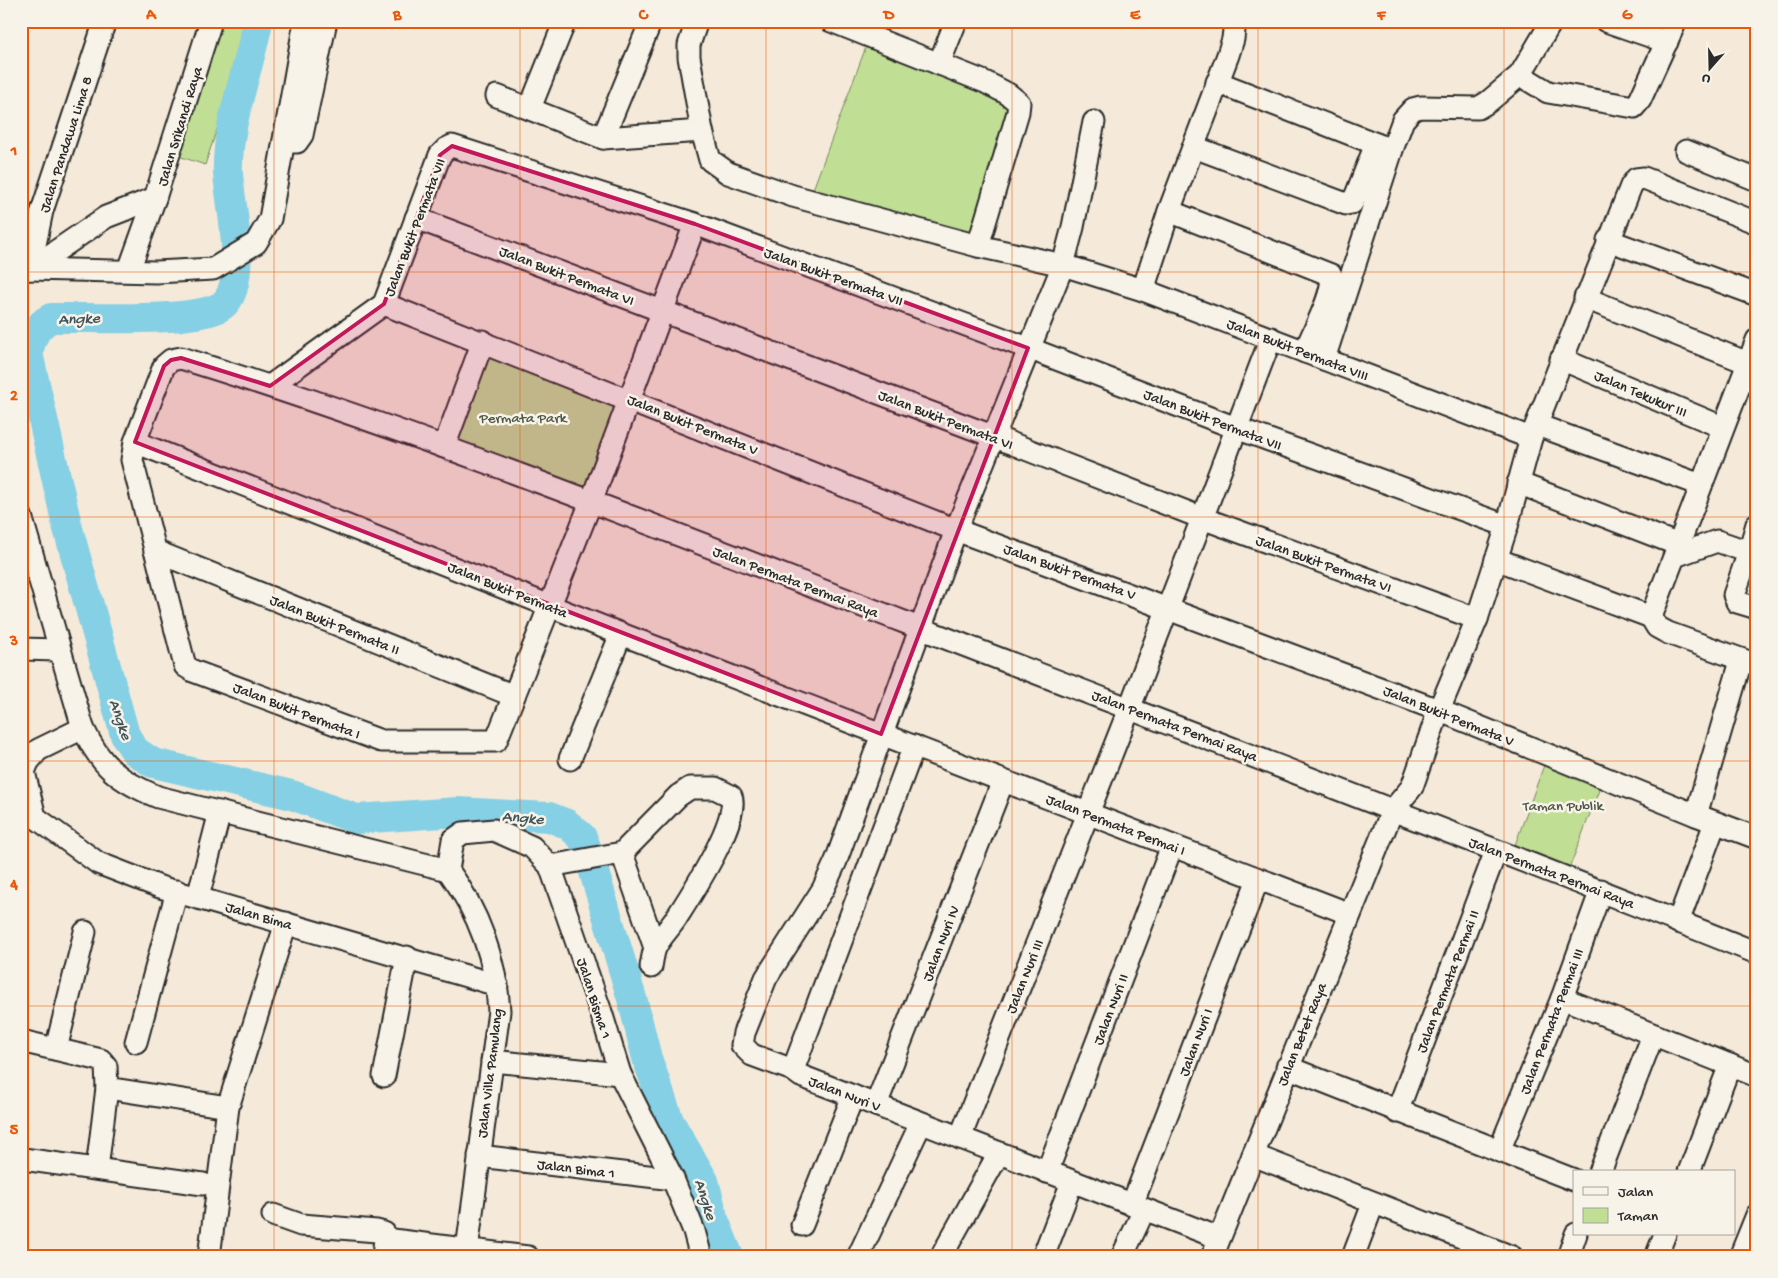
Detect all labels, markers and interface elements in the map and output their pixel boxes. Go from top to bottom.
text: A [145,7,157,26]
text: B [392,7,402,26]
text: C [638,7,649,26]
text: D [882,7,895,26]
text: E [1130,7,1141,26]
text: F [1376,7,1387,26]
text: G [1622,7,1633,26]
north arrow [1686,42,1736,92]
street label: Jalan Srikandi Raya [154,64,208,188]
text: U [1700,68,1713,87]
street label: Jalan Pandawa Lima 8 [36,74,97,215]
text: 1 [10,143,17,162]
street label: Jalan Bukit Permata VII [381,156,451,299]
street label: Jalan Bukit Permata VI [496,243,636,311]
street label: Jalan Bukit Permata VII [761,244,905,311]
water label: Angke [58,310,101,331]
street label: Jalan Bukit Permata VIII [1224,316,1371,386]
street label: Jalan Tekukur III [1591,367,1689,423]
street label: Jalan Bukit Permata VII [1141,386,1284,456]
street label: Jalan Bukit Permata VI [875,387,1015,455]
text: 2 [10,388,18,407]
street label: Jalan Bukit Permata V [624,391,760,460]
park label: Permata Park [479,410,568,428]
street label: Jalan Bukit Permata VI [1253,532,1394,598]
street label: Jalan Bukit Permata V [1001,541,1138,605]
street label: Jalan Permata Permai Raya [710,543,881,623]
street label: Jalan Bukit Permata [445,559,570,623]
street label: Jalan Bukit Permata II [267,592,402,660]
text: 3 [9,633,18,652]
street label: Jalan Bukit Permata I [230,679,362,744]
street label: Jalan Bukit Permata V [1380,682,1516,751]
street label: Jalan Permata Permai Raya [1089,687,1260,767]
water label: Angke [103,697,135,744]
street label: Jalan Permata Permai I [1043,791,1187,861]
park label: Taman Publik [1522,798,1604,816]
water label: Angke [501,808,545,831]
street label: Jalan Permata Permai Raya [1466,834,1637,914]
text: 4 [9,877,18,896]
street label: Jalan Bima [223,899,294,935]
street label: Jalan Nuri IV [919,903,965,984]
street label: Jalan Permata Permai II [1413,908,1484,1056]
street label: Jalan Nuri III [1003,937,1049,1016]
street label: Jalan Permata Permai III [1517,946,1589,1097]
street label: Jalan Bisma 1 [572,956,615,1041]
street label: Jalan Nuri II [1090,972,1134,1048]
street label: Jalan Betet Raya [1274,980,1332,1089]
street label: Jalan Nuri I [1176,1006,1218,1079]
street label: Jalan Villa Pamulang [474,1008,508,1139]
street label: Jalan Nuri V [806,1073,883,1117]
text: 5 [10,1122,19,1141]
street label: Jalan Bima 1 [536,1156,616,1184]
legend [1573,1170,1736,1236]
water label: Angke [688,1177,719,1223]
text: Jalan [1618,1184,1653,1202]
text: Taman [1617,1208,1658,1226]

